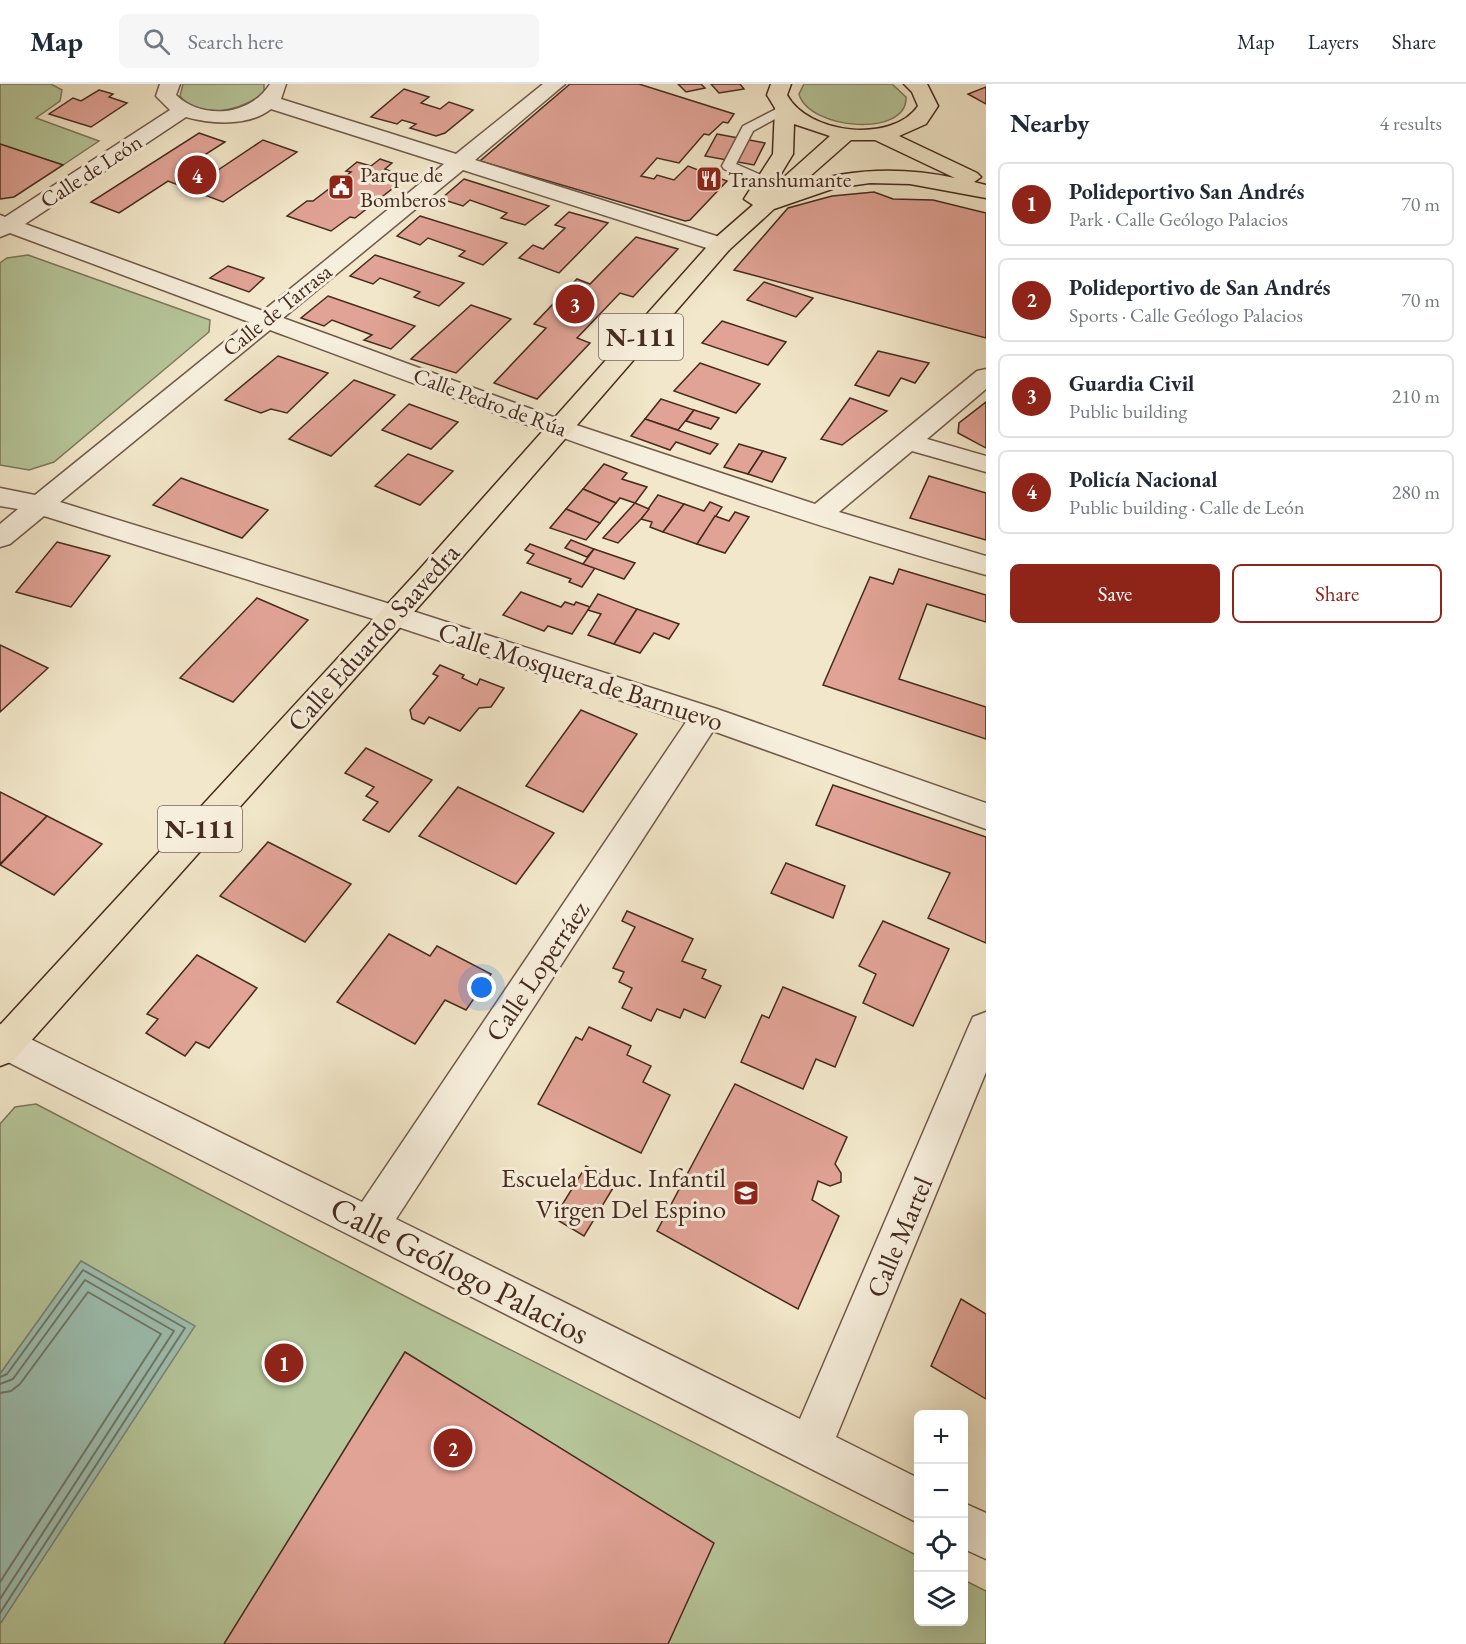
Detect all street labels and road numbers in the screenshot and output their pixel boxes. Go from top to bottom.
street label: Calle de León [35,127,148,215]
street label: Calle de Tarrasa [216,257,338,363]
road number: N-111 [599,314,683,360]
street label: Calle Pedro de Rúa [409,361,571,443]
street label: Calle Eduardo Saavedra [279,535,467,739]
street label: Calle Mosquera de Barnuevo [434,613,728,739]
road number: N-111 [158,806,242,852]
street label: Calle Loperráez [477,893,597,1048]
street label: Calle Martel [858,1171,940,1303]
street label: Calle Geólogo Palacios [323,1186,597,1354]

